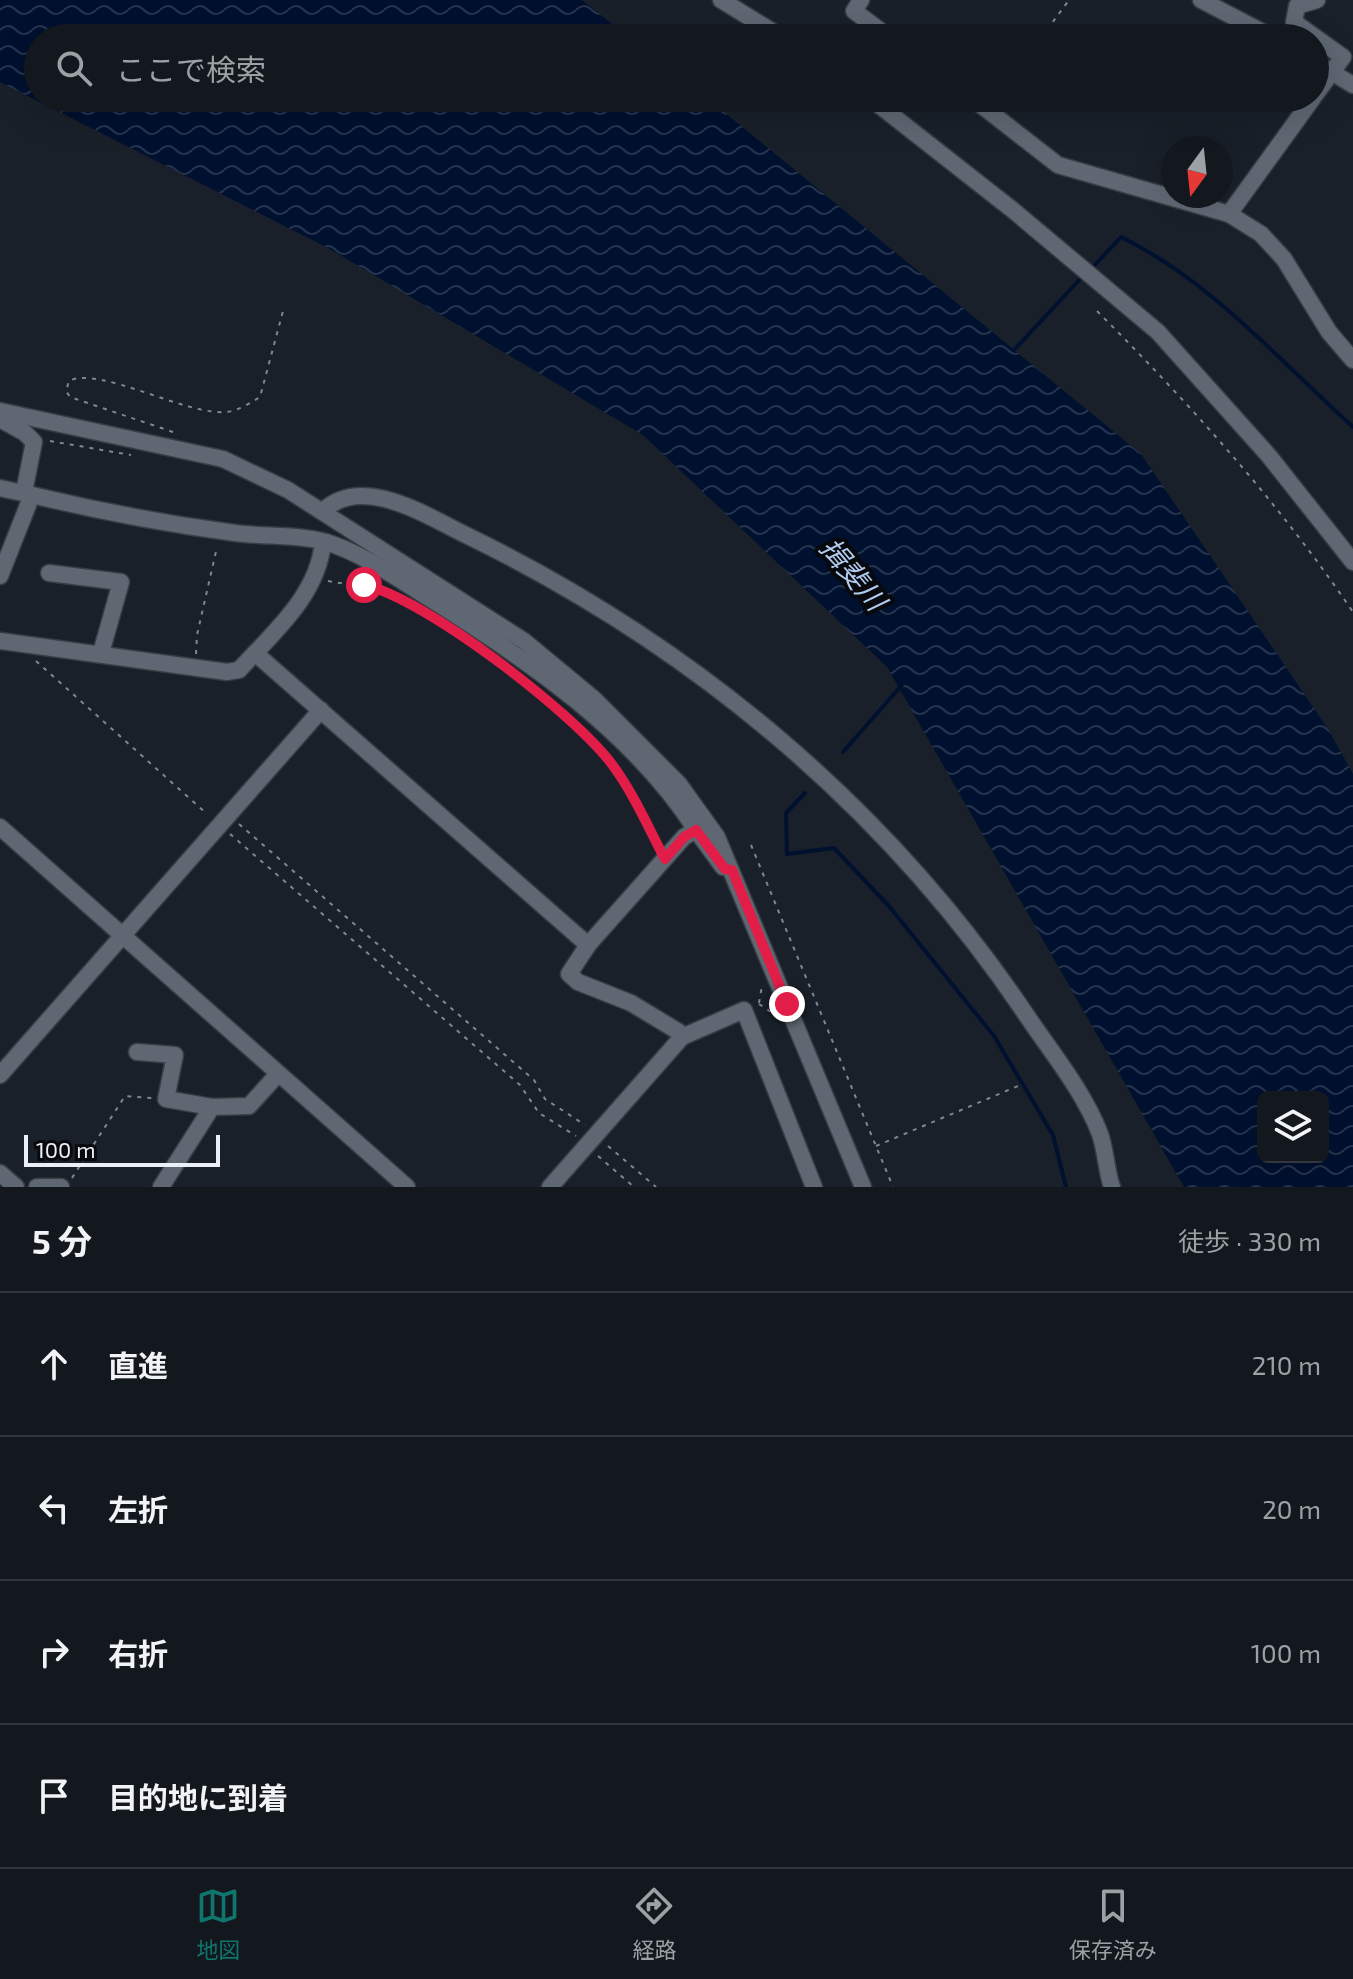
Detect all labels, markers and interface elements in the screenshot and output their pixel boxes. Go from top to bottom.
search box [24,24,1329,112]
icon: search [52,46,96,90]
text: ここで検索 [116,51,266,87]
north arrow [1161,136,1233,208]
water label: 揖斐川 [814,530,896,619]
route start [346,567,382,603]
route end [769,986,805,1022]
map controls [1257,1091,1329,1163]
button: layers [1257,1091,1329,1163]
scale bar [24,1131,220,1167]
text: 100 m [36,1136,95,1162]
text: 5 分 [32,1220,92,1261]
text: 徒歩 · 330 m [1178,1225,1321,1256]
icon: ahead [32,1342,76,1386]
text: 直進 [108,1347,168,1383]
text: 210 m [1252,1349,1321,1380]
icon: left [32,1486,76,1530]
text: 左折 [108,1491,168,1527]
text: 20 m [1262,1493,1321,1524]
icon: right [32,1630,76,1674]
text: 右折 [108,1635,168,1671]
text: 100 m [1251,1637,1321,1668]
icon: arrive [32,1774,76,1818]
text: 目的地に到着 [108,1779,288,1815]
tab: 地図 [196,1884,240,1964]
tab: 経路 [632,1884,677,1964]
tab: 保存済み [1069,1884,1157,1964]

